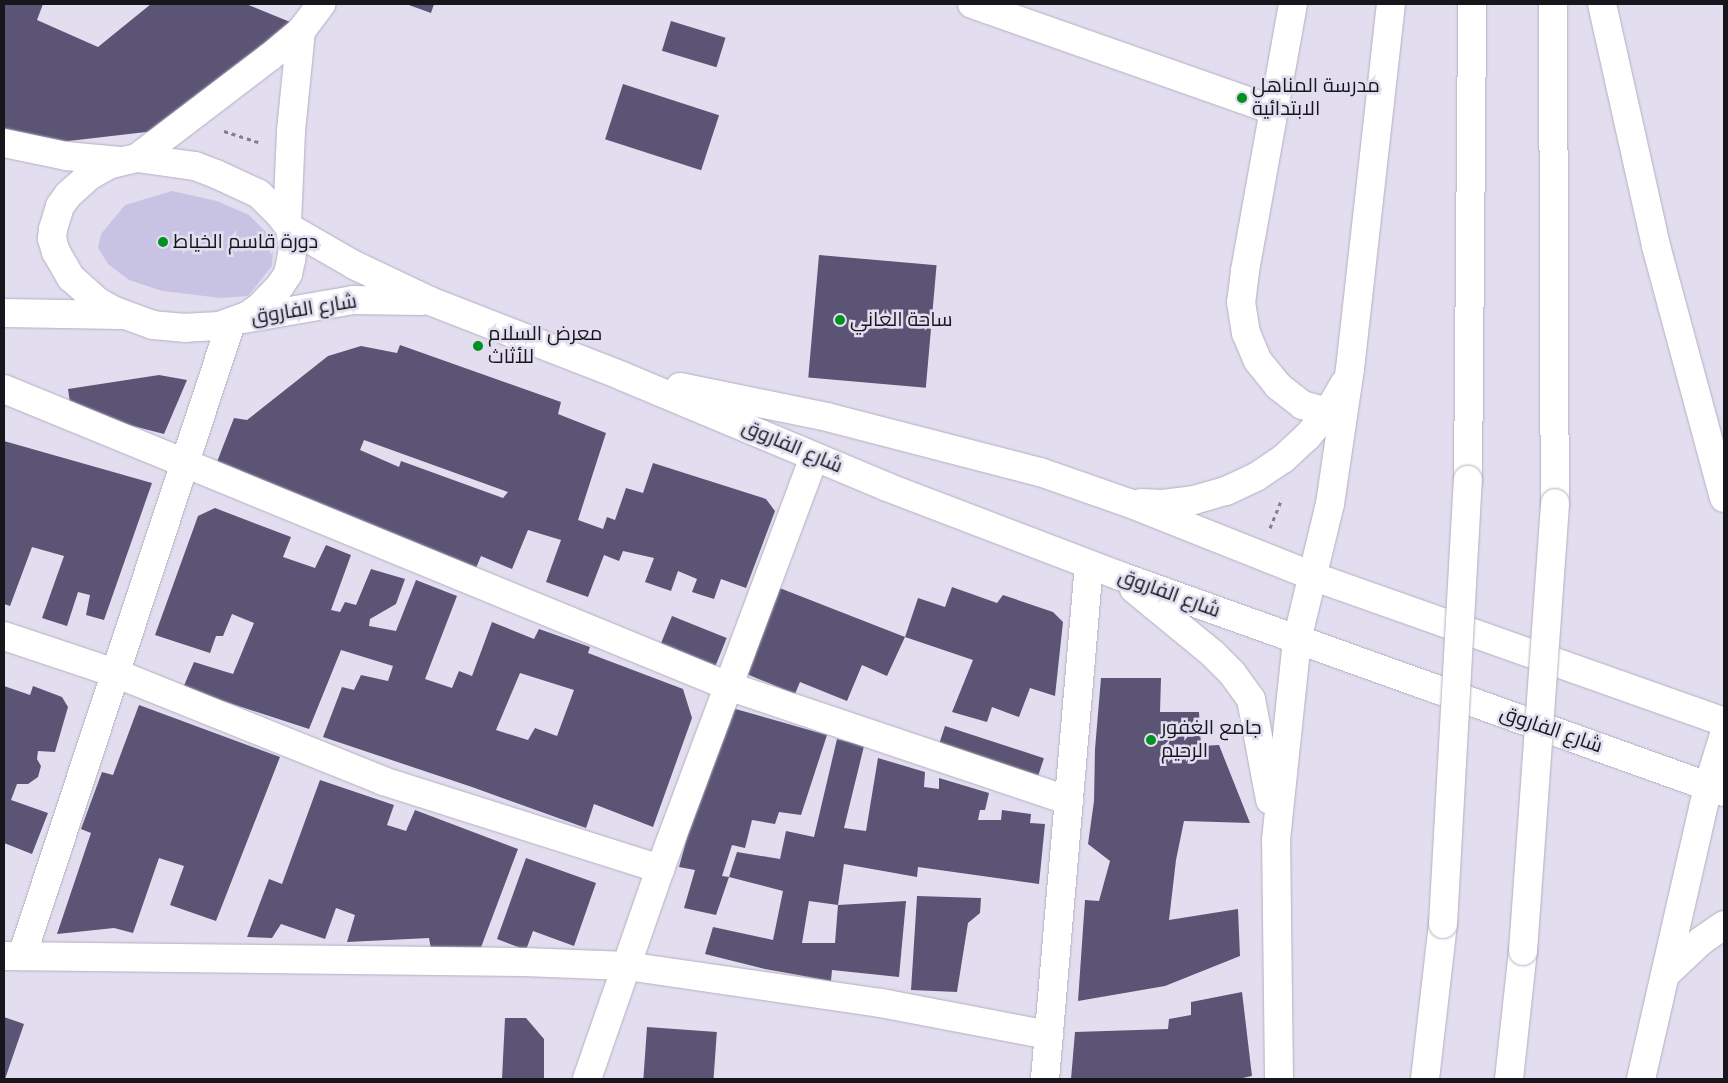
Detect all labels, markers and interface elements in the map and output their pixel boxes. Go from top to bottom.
place label: مدرسة المناهل الابتدائية [1252,74,1380,121]
marker: مدرسة المناهل الابتدائية [1236,92,1248,104]
place label: دورة قاسم الخياط [173,230,318,254]
marker: دورة قاسم الخياط [157,236,169,248]
street label: شارع الفاروق [249,290,359,330]
place label: ساحة العاني [850,308,953,332]
marker: ساحة العاني [834,314,846,326]
place label: معرض السلام للأثاث [488,322,602,369]
marker: معرض السلام للأثاث [472,340,484,352]
street label: شارع الفاروق [738,415,846,479]
street label: شارع الفاروق [1115,564,1223,624]
street label: شارع الفاروق [1497,701,1605,759]
place label: جامع الغفور الرحيم [1161,716,1262,763]
marker: جامع الغفور الرحيم [1145,734,1157,746]

